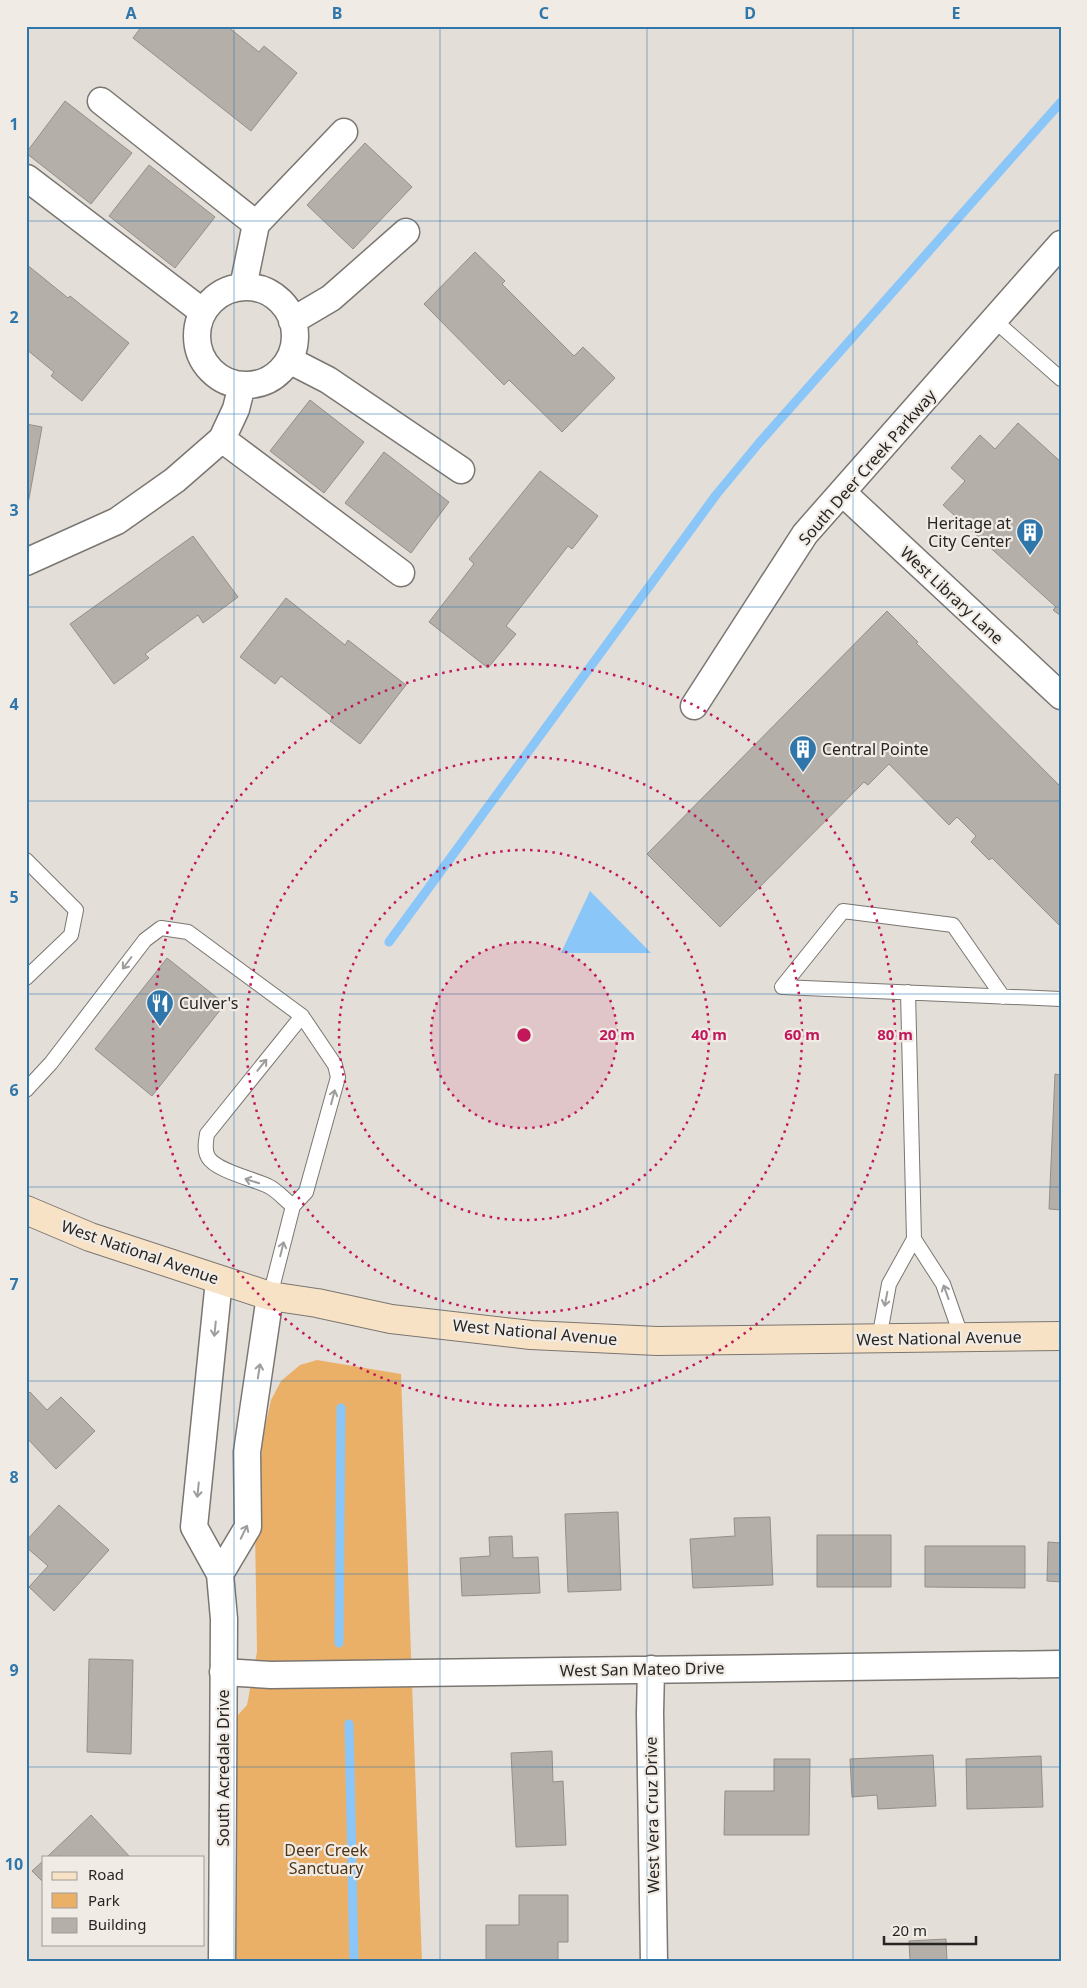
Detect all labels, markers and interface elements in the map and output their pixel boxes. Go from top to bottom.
text: A [125,2,137,24]
text: B [332,2,342,24]
text: C [539,2,549,24]
text: D [744,2,756,24]
text: E [952,2,961,24]
text: 1 [9,113,19,135]
text: 2 [9,306,19,328]
street label: South Deer Creek Parkway [793,384,941,549]
text: 3 [9,499,19,521]
place label: Heritage at City Center [927,512,1011,552]
building icon: Heritage at City Center [1015,517,1045,556]
street label: West Library Lane [895,541,1009,649]
text: 4 [9,693,19,715]
building icon: Central Pointe [788,734,818,773]
place label: Central Pointe [822,738,929,760]
text: 5 [9,886,19,908]
one-way arrow [122,956,133,969]
restaurant icon: Culver's [145,988,175,1027]
place label: Culver's [179,992,238,1014]
text: 20 m [599,1024,635,1044]
text: 40 m [691,1024,727,1044]
text: 60 m [784,1024,820,1044]
text: 80 m [877,1024,913,1044]
centre of rings [515,1026,533,1044]
one-way arrow [257,1059,268,1072]
text: 6 [9,1079,19,1101]
one-way arrow [328,1089,338,1105]
one-way arrow [245,1175,261,1185]
street label: West National Avenue [58,1215,222,1289]
one-way arrow [278,1242,287,1258]
text: 7 [9,1273,19,1295]
one-way arrow [940,1285,950,1301]
one-way arrow [881,1290,891,1306]
street label: West National Avenue [452,1314,618,1350]
one-way arrow [210,1320,219,1336]
street label: West National Avenue [856,1326,1022,1350]
one-way arrow [254,1364,264,1380]
text: 8 [9,1466,19,1488]
one-way arrow [193,1482,203,1498]
one-way arrow [240,1525,249,1540]
street label: West San Mateo Drive [559,1657,725,1681]
text: 9 [9,1659,19,1681]
street label: South Acredale Drive [212,1689,234,1847]
street label: West Vera Cruz Drive [640,1736,664,1894]
park label: Deer Creek Sanctuary [284,1839,368,1879]
text: 10 [5,1853,23,1875]
legend [42,1856,205,1946]
text: Road [88,1864,124,1884]
text: Park [88,1890,120,1910]
scale bar [884,1913,977,1945]
text: Building [88,1914,146,1934]
text: 20 m [892,1920,927,1940]

